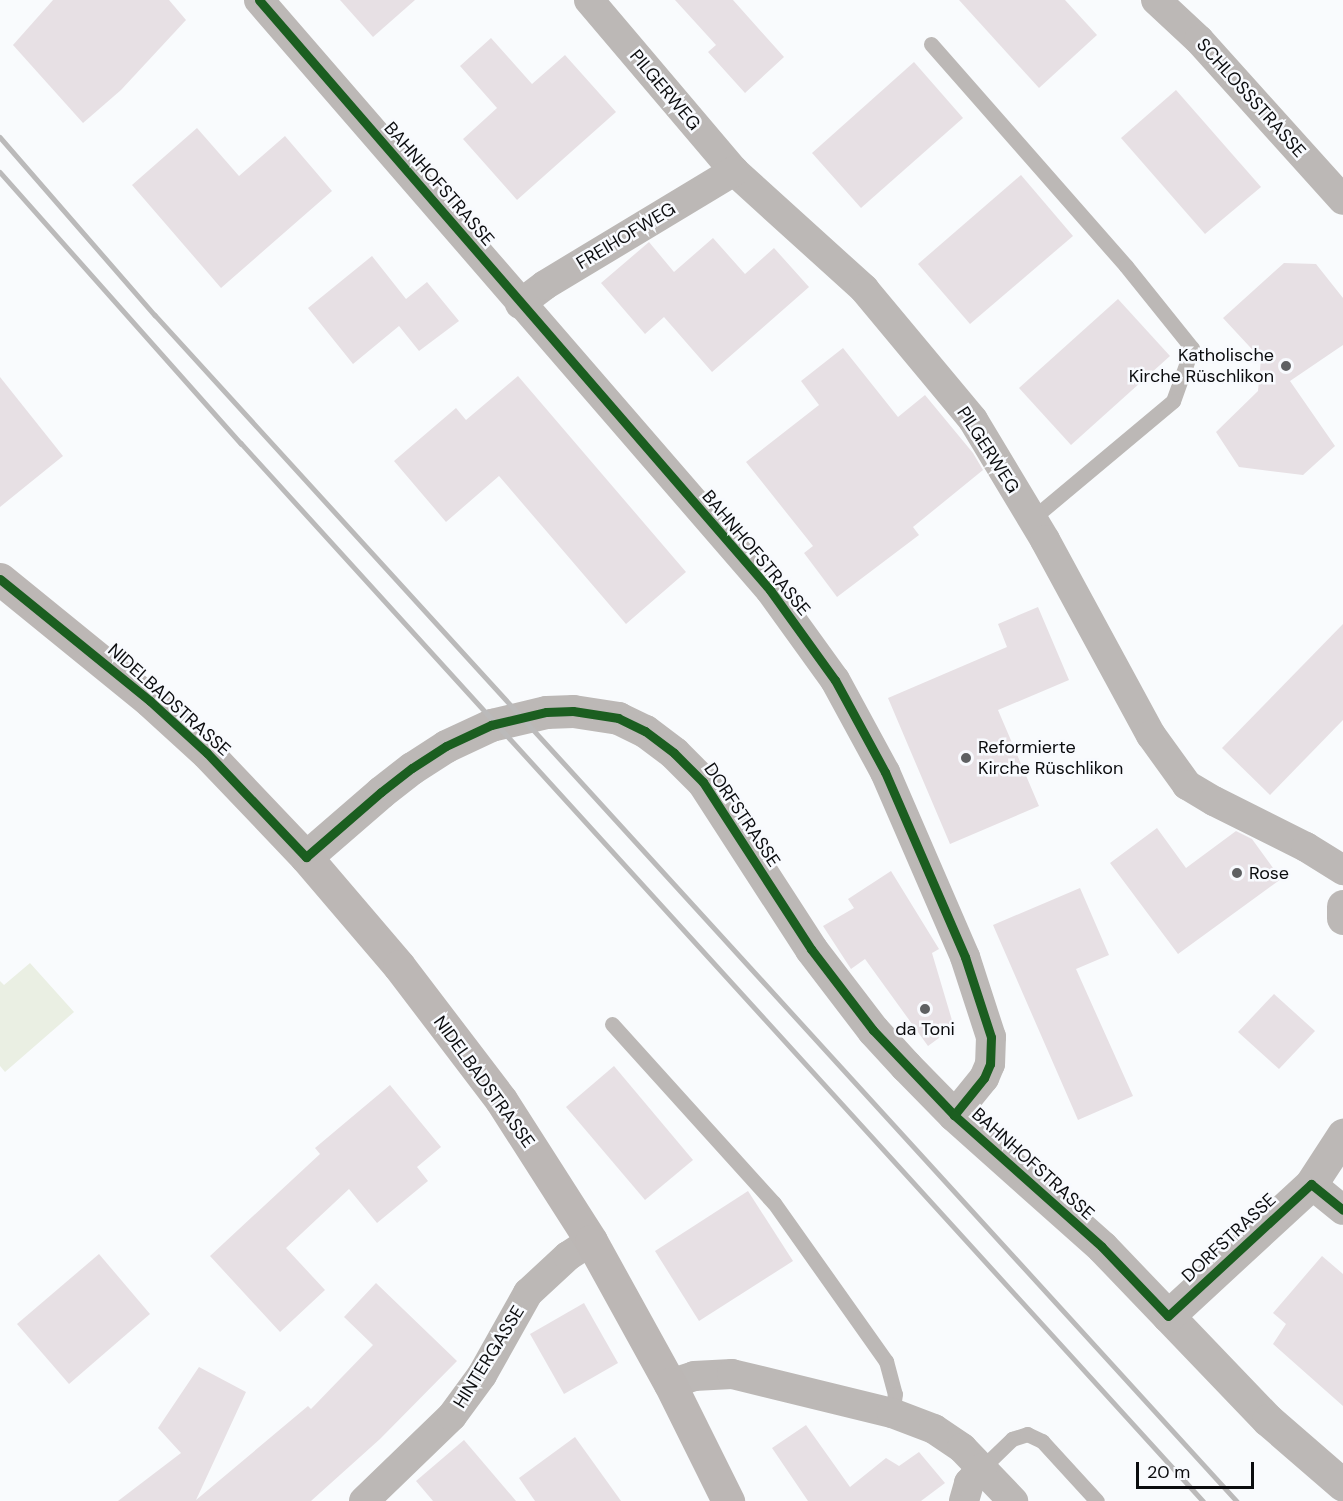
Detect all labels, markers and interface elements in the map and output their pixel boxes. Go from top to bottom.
street label: SCHLOSSSTRASSE [1192,34,1310,162]
street label: PILGERWEG [625,45,705,135]
street label: BAHNHOFSTRASSE [379,118,499,250]
street label: FREIHOFWEG [573,198,679,274]
place label: Katholische Kirche Rüschlikon [1129,345,1274,388]
marker: Katholische Kirche Rüschlikon [1279,359,1293,373]
street label: PILGERWEG [952,403,1024,497]
street label: BAHNHOFSTRASSE [697,486,815,620]
street label: NIDELBADSTRASSE [103,639,235,761]
place label: Reformierte Kirche Rüschlikon [978,737,1123,780]
marker: Reformierte Kirche Rüschlikon [959,751,973,765]
street label: DORFSTRASSE [699,759,785,871]
place label: Rose [1249,862,1289,884]
marker: Rose [1230,866,1244,880]
marker: da Toni [918,1002,932,1016]
street label: NIDELBADSTRASSE [429,1012,539,1152]
place label: da Toni [895,1018,955,1040]
street label: BAHNHOFSTRASSE [967,1103,1099,1225]
street label: DORFSTRASSE [1178,1189,1280,1287]
street label: HINTERGASSE [449,1302,529,1412]
scale bar [1139,1450,1258,1488]
text: 20 m [1147,1460,1190,1484]

